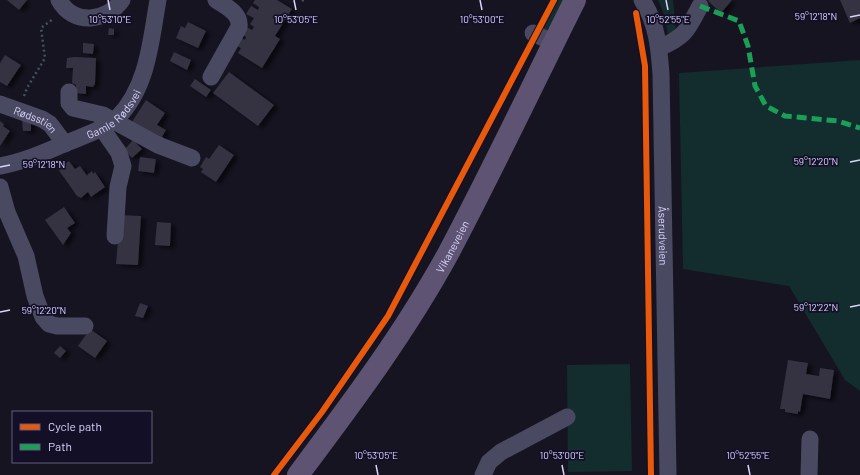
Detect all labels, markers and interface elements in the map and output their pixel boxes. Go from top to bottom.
text: 59°12'18"N [795,10,837,22]
text: 10°53'10"E [89,13,131,25]
text: 10°53'05"E [274,13,318,25]
text: 10°53'00"E [460,13,504,25]
text: 10°52'55"E [646,13,690,25]
street label: Gamle Rødsvei [84,87,143,141]
street label: Rødsstien [12,103,60,135]
text: 59°12'20"N [794,155,838,167]
text: 59°12'18"N [23,158,65,170]
street label: Åserudveien [657,206,671,266]
street label: Vikaneveien [432,218,471,275]
text: 59°12'22"N [794,301,838,313]
text: 59°12'20"N [22,304,66,316]
legend [12,411,152,463]
text: Cycle path [48,419,102,433]
text: Path [48,439,72,453]
text: 10°53'05"E [354,449,398,461]
text: 10°53'00"E [540,449,584,461]
text: 10°52'55"E [726,449,770,461]

